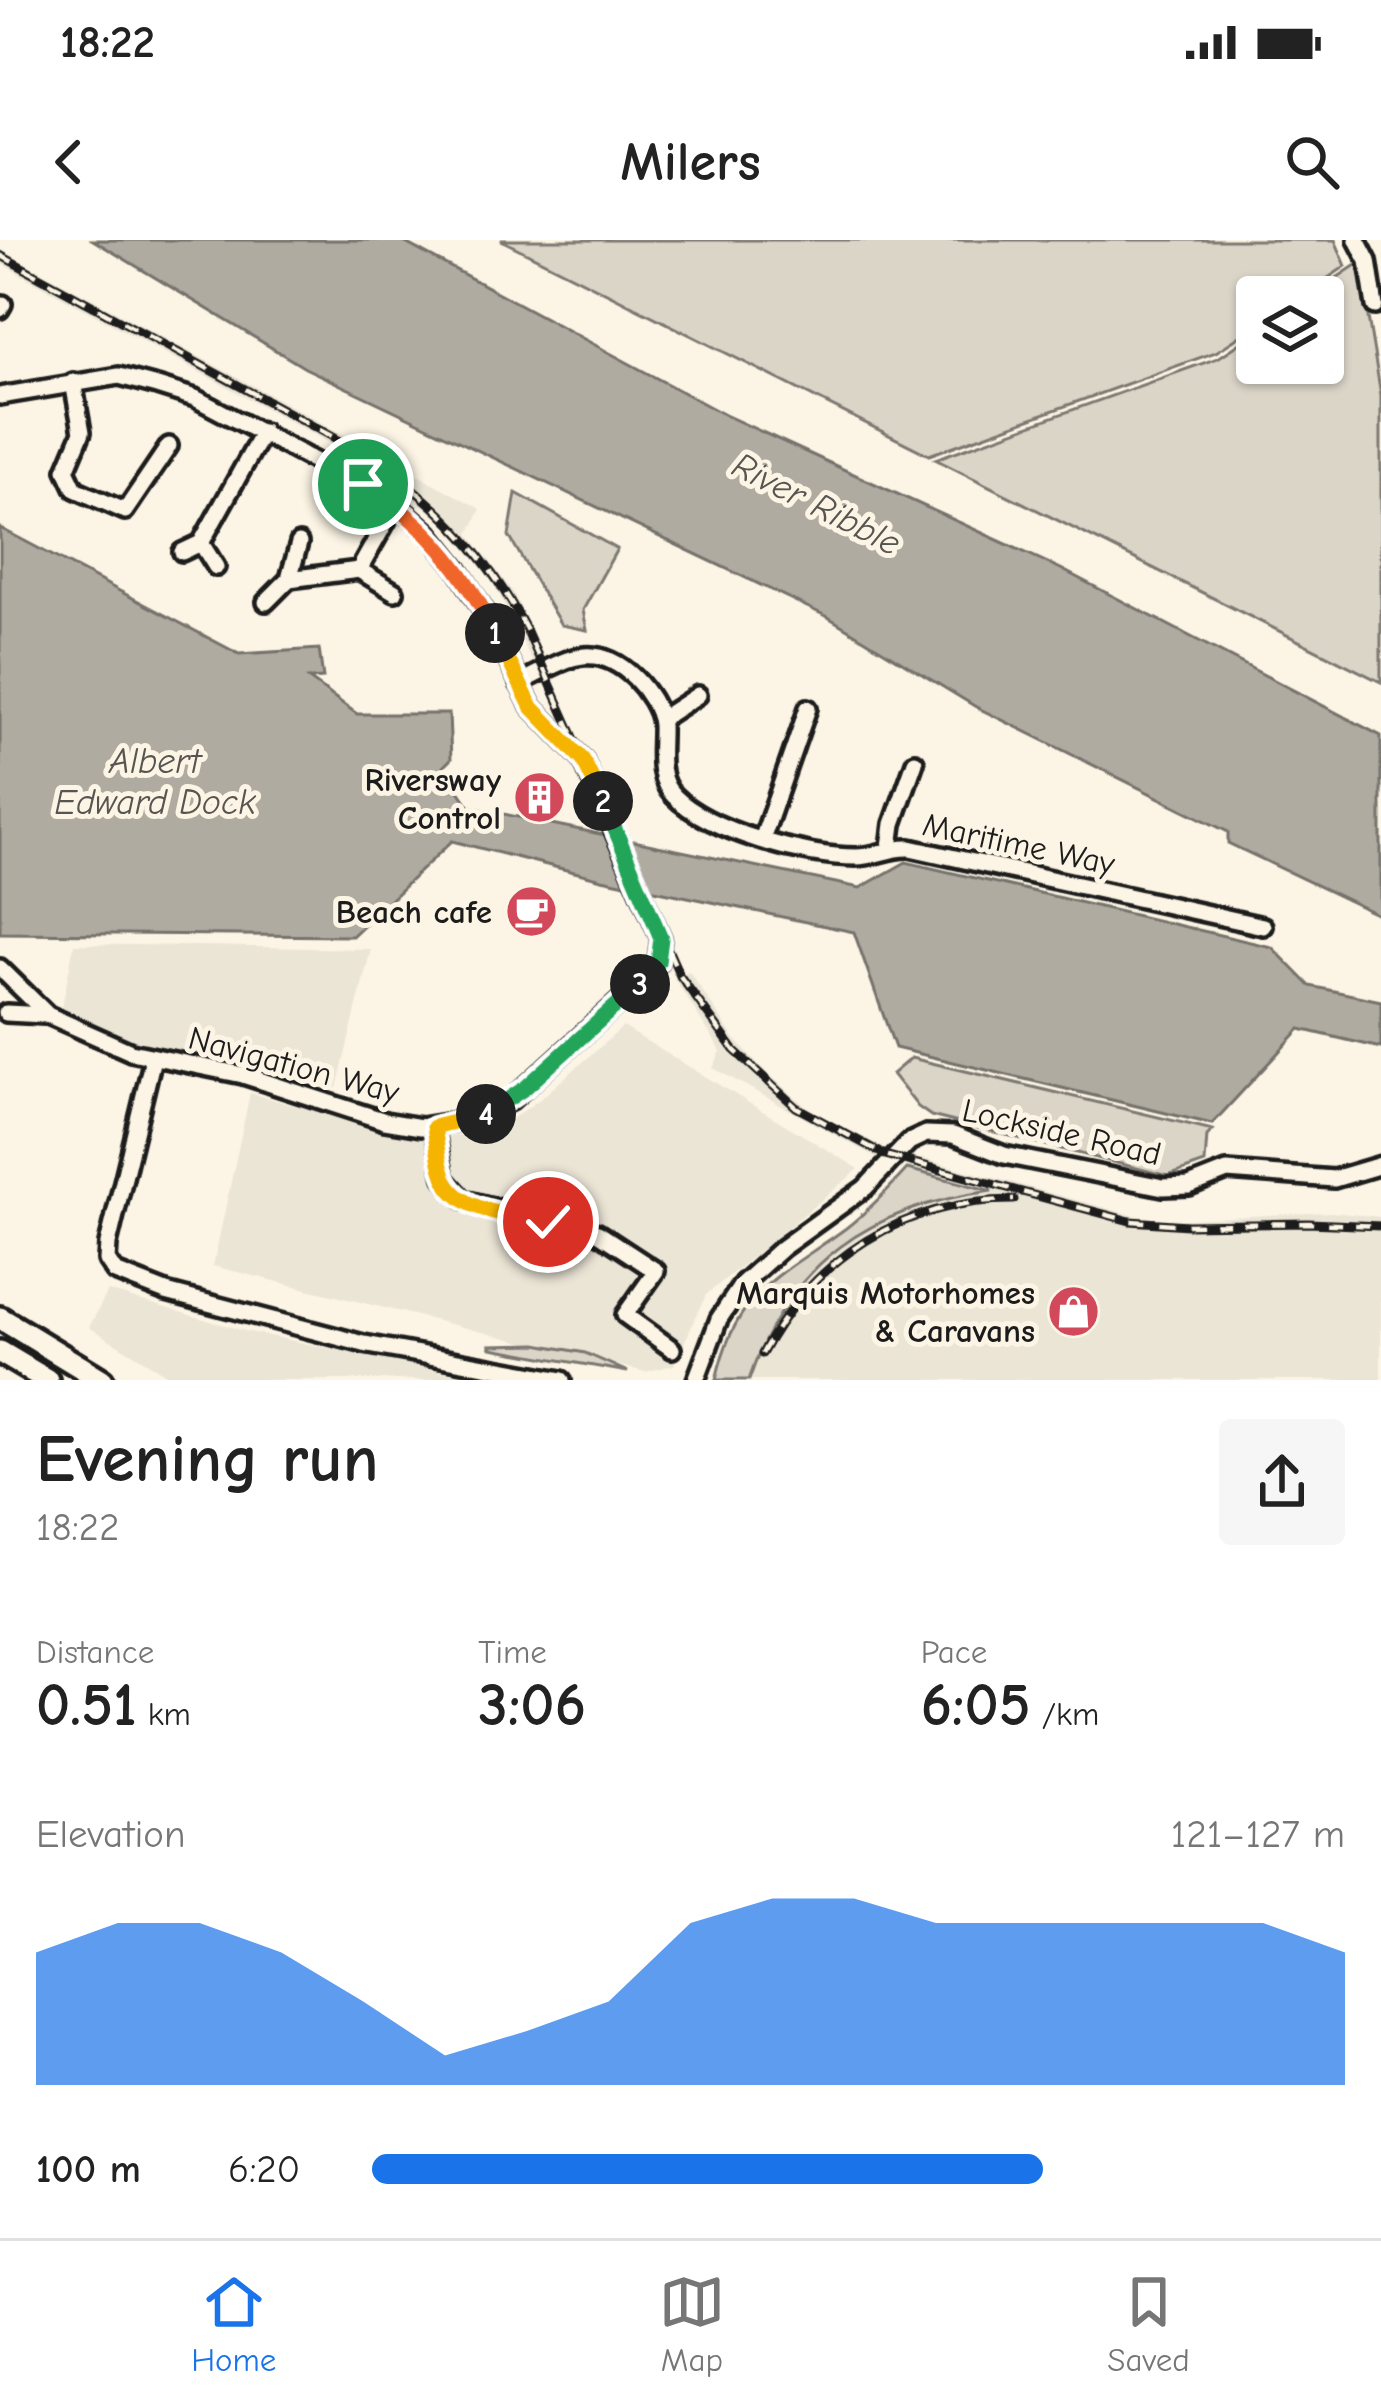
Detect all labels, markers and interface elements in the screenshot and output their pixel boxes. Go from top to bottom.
text: 18:22 [60,16,155,68]
icon: back [36,129,102,195]
icon: search [1279,129,1345,195]
text: Milers [620,131,761,194]
map controls [1236,276,1344,384]
button: layers [1236,276,1344,384]
pin [312,433,414,535]
water label: River Ribble [725,444,907,564]
icon: arrive [330,451,396,517]
pin: 1 [465,603,525,663]
text: 1 [489,614,501,652]
water label: Albert Edward Dock [54,741,256,823]
place label: Riversway Control [364,761,502,837]
building icon: Riversway Control [512,770,568,826]
pin: 2 [573,771,633,831]
text: 2 [595,782,611,820]
street label: Maritime Way [919,805,1118,883]
cafe icon: Beach cafe [503,883,559,939]
place label: Beach cafe [336,893,492,931]
pin: 3 [610,954,670,1014]
text: 3 [632,965,648,1003]
street label: Navigation Way [184,1019,403,1111]
pin: 4 [456,1084,516,1144]
street label: Lockside Road [959,1091,1165,1173]
text: 4 [478,1095,494,1133]
pin [497,1171,599,1273]
icon: check [515,1189,581,1255]
place label: Marquis Motorhomes & Caravans [736,1274,1035,1350]
shop icon: Marquis Motorhomes & Caravans [1046,1283,1102,1339]
button: share [1219,1419,1345,1545]
text: Evening run [36,1422,378,1498]
text: 18:22 [36,1505,119,1550]
text: Distance [36,1633,154,1671]
text: Time [478,1633,547,1671]
text: Pace [921,1633,987,1671]
text: 0.51 [36,1671,137,1740]
text: 3:06 [478,1671,586,1740]
text: 6:05 [921,1671,1031,1740]
text: km [137,1695,191,1733]
text: /km [1031,1695,1099,1733]
text: Elevation [36,1812,185,1857]
text: 121–127 m [1171,1812,1345,1857]
text: 100 m [36,2147,141,2192]
text: 6:20 [228,2147,300,2192]
tab: Home [191,2269,276,2379]
tab: Map [659,2269,725,2379]
tab: Saved [1107,2269,1190,2379]

